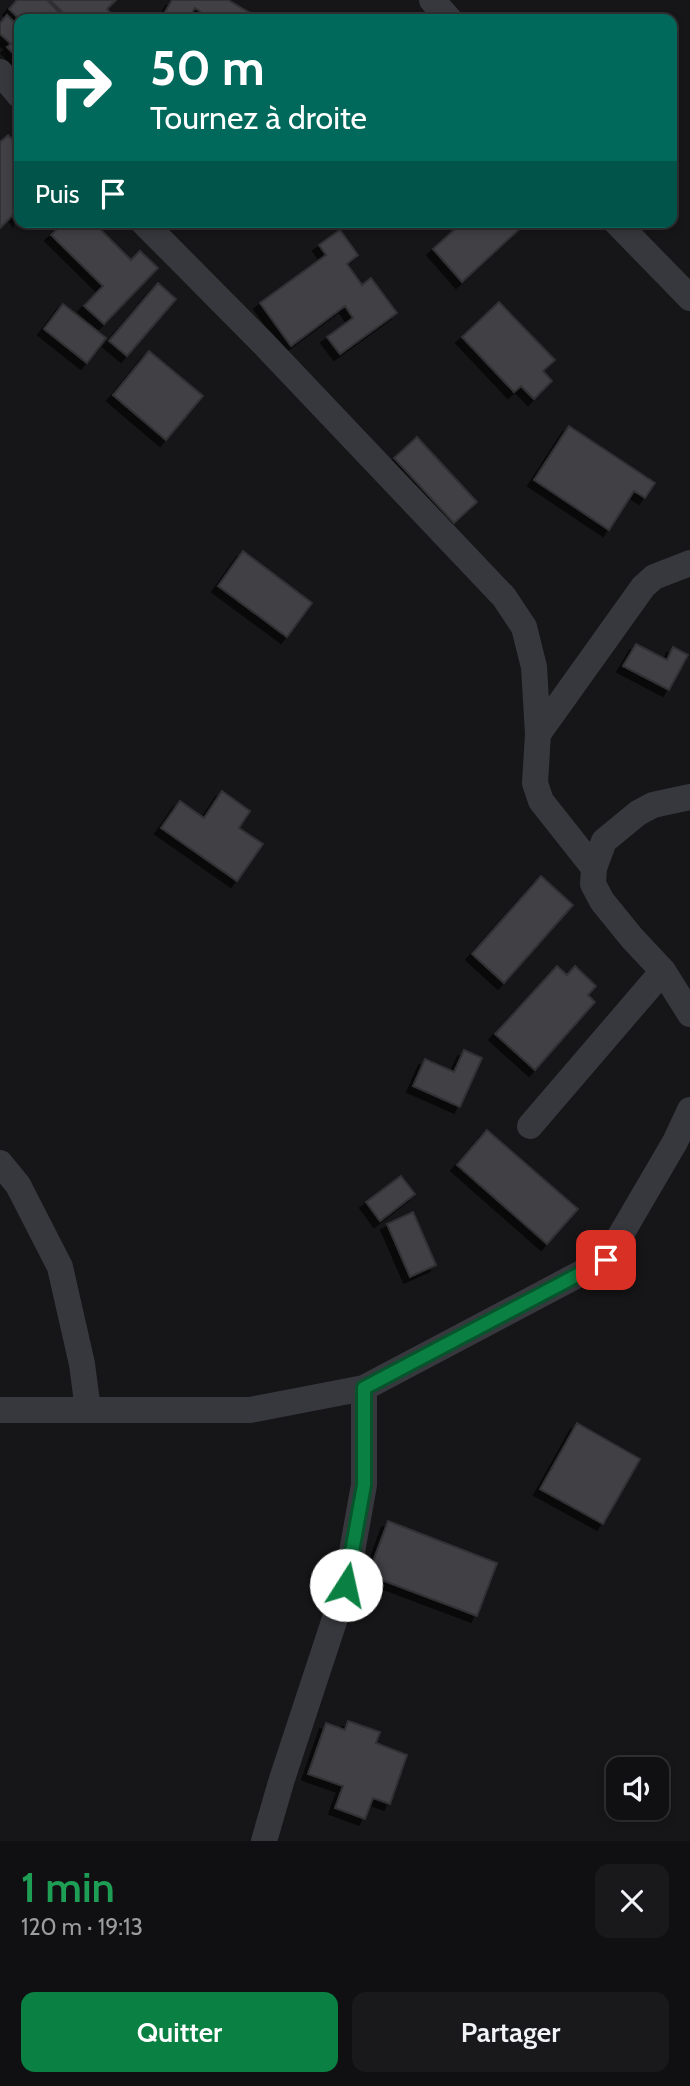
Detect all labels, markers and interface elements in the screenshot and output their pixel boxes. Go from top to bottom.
text: 50 m [150,38,265,97]
icon: right [35,42,126,133]
text: Tournez à droite [150,98,367,137]
icon: arrive [94,175,132,213]
text: Puis [35,178,80,210]
pin [576,1230,636,1290]
icon: arrive [587,1241,625,1279]
position arrow [309,1548,383,1622]
map controls [606,1757,669,1820]
button: sound [606,1757,669,1820]
text: 1 min [21,1861,115,1913]
button: close [595,1864,669,1938]
text: 120 m · 19:13 [21,1913,143,1941]
button: Quitter [21,1992,338,2072]
button: Partager [352,1992,669,2072]

